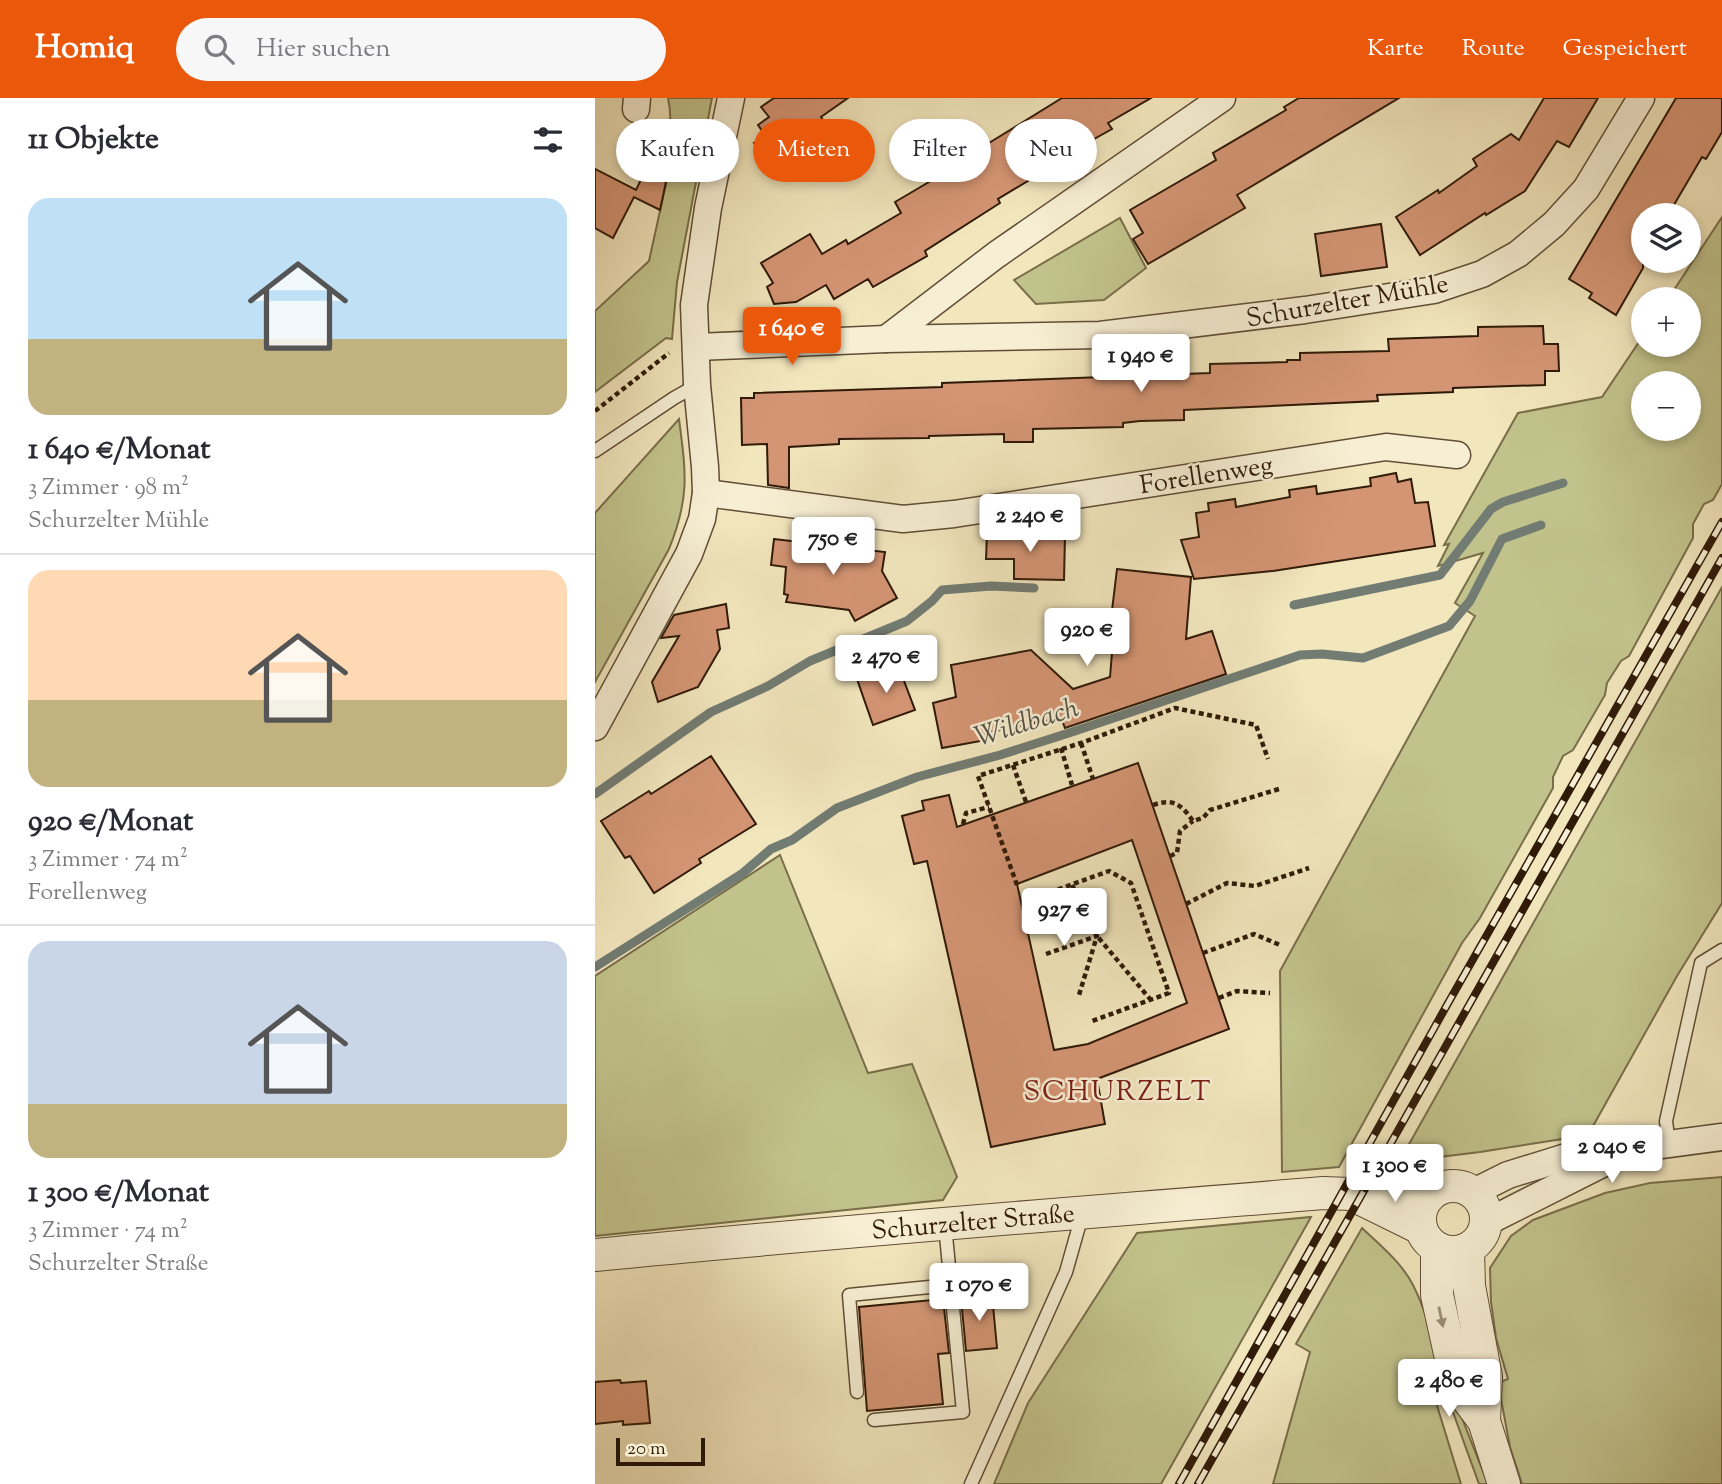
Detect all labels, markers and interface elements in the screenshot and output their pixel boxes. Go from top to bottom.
search box [176,18,666,81]
text: Homiq [35,25,134,73]
icon: search [200,30,238,68]
text: Hier suchen [256,31,391,68]
text: Karte [1367,32,1424,66]
text: Route [1462,32,1525,66]
text: Gespeichert [1563,32,1687,66]
text: 11 Objekte [28,119,159,162]
chip: Kaufen [616,119,739,182]
chip: Mieten [753,119,875,182]
chip: Filter [889,119,991,182]
chip: Neu [1005,119,1097,182]
icon: filters [529,121,567,159]
map controls [1631,203,1701,441]
button: layers [1631,203,1701,273]
icon: home [235,243,361,369]
street label: Schurzelter Mühle [1243,266,1451,338]
button: + [1631,287,1701,357]
pin: 1 640 € [727,308,857,367]
text: 1 640 € [759,313,825,346]
pin: 1 940 € [1076,334,1206,394]
text: 1 940 € [1108,340,1174,373]
button: − [1631,371,1701,441]
text: 1 640 €/Monat [28,429,211,472]
street label: Forellenweg [1137,448,1276,505]
text: 3 Zimmer · 98 m² [28,472,189,505]
pin: 2 240 € [965,494,1095,554]
text: 2 240 € [995,500,1065,533]
text: Schurzelter Mühle [28,505,209,538]
pin: 750 € [784,518,882,577]
text: 750 € [808,523,858,556]
pin: 920 € [1038,608,1136,668]
text: 920 € [1060,614,1114,647]
icon: home [235,615,361,741]
pin: 2 470 € [821,636,951,695]
text: 2 470 € [851,641,921,674]
water label: Wildbach [970,689,1084,759]
text: 920 €/Monat [28,801,193,844]
text: 3 Zimmer · 74 m² [28,844,188,877]
text: Forellenweg [28,877,147,910]
pin: 927 € [1015,888,1113,948]
text: 927 € [1038,894,1090,927]
icon: home [235,986,361,1112]
district label: SCHURZELT [1023,1073,1213,1113]
pin: 2 040 € [1547,1126,1677,1185]
text: 2 040 € [1577,1131,1647,1164]
pin: 1 300 € [1330,1144,1460,1204]
text: 1 300 € [1362,1150,1428,1183]
text: 1 300 €/Monat [28,1172,209,1215]
street label: Schurzelter Straße [870,1196,1076,1251]
text: 3 Zimmer · 74 m² [28,1215,188,1248]
text: Schurzelter Straße [28,1248,208,1281]
pin: 1 070 € [914,1264,1044,1323]
text: 1 070 € [945,1269,1013,1302]
one-way arrow [1436,1306,1447,1328]
pin: 2 480 € [1384,1360,1514,1419]
text: 2 480 € [1414,1365,1484,1398]
scale bar [616,1435,705,1467]
text: 20 m [627,1436,666,1463]

